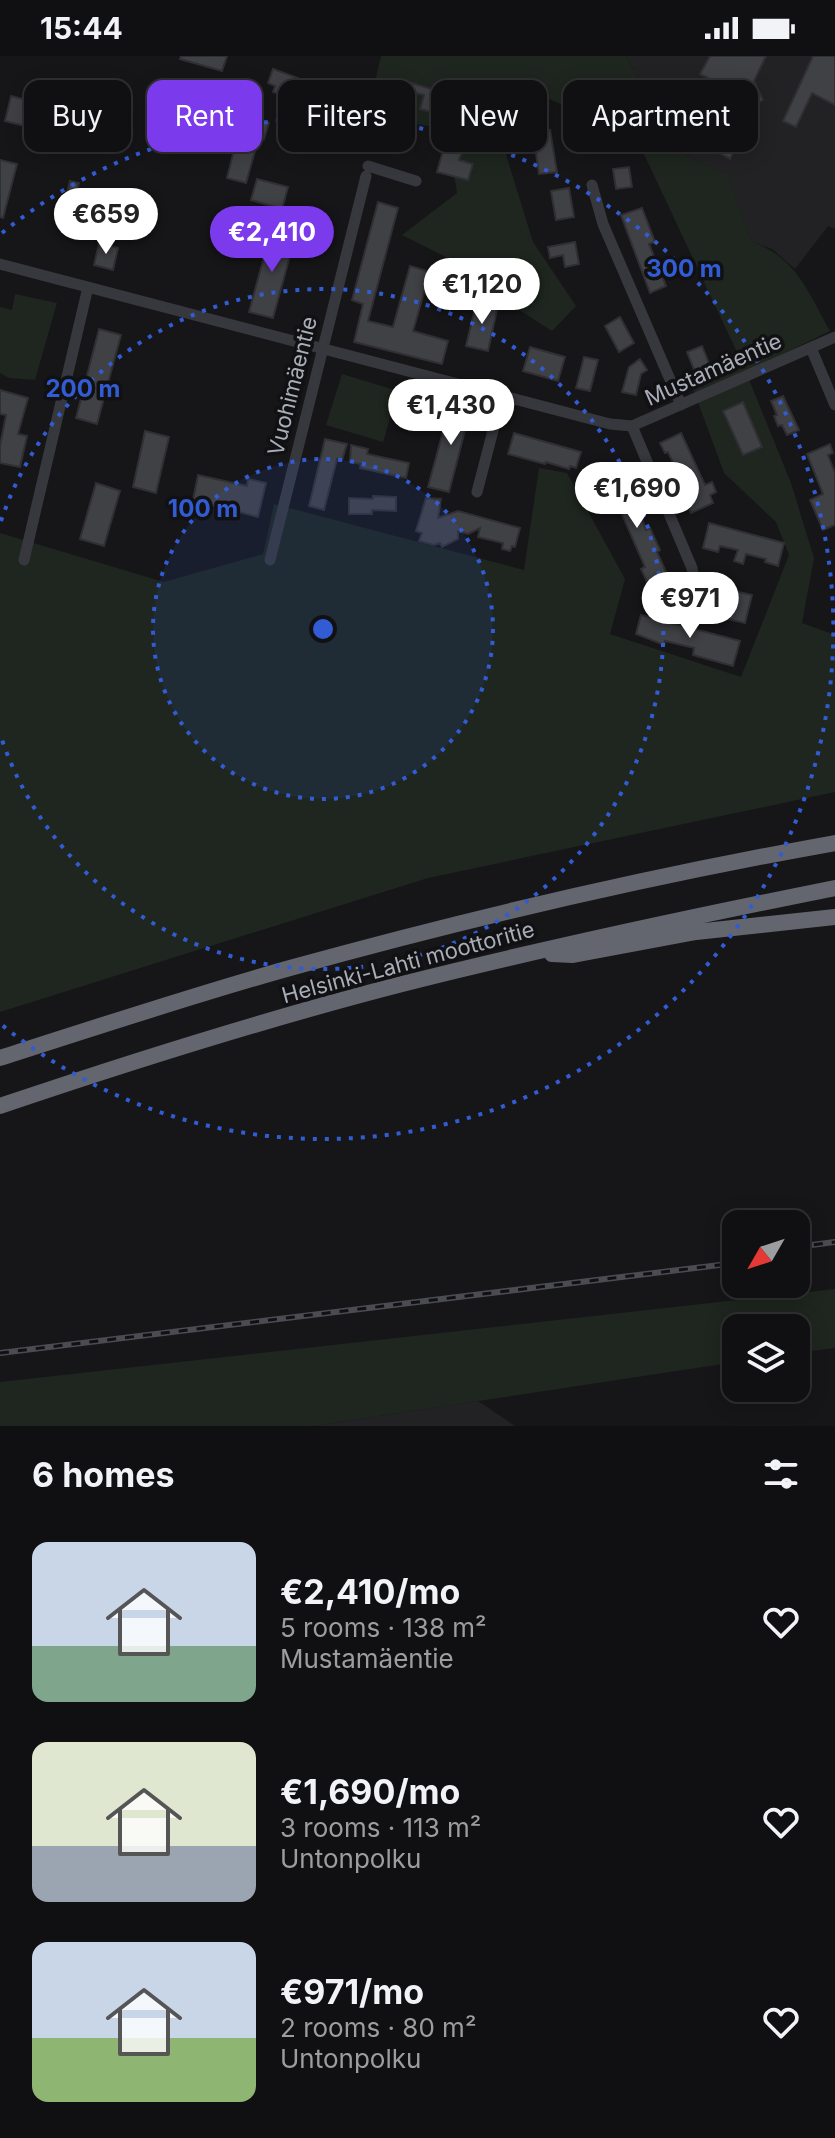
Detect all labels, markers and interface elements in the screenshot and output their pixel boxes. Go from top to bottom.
text: 15:44 [40,10,123,46]
chip: Buy [24,80,131,152]
chip: Rent [147,80,262,152]
chip: Filters [278,80,415,152]
chip: New [431,80,547,152]
chip: Apartment [563,80,758,152]
pin: €659 [59,188,153,256]
text: €659 [72,198,140,229]
pin: €2,410 [207,206,337,274]
text: €2,410 [228,216,316,247]
text: 300 m [646,254,722,283]
pin: €1,120 [417,258,547,326]
text: €1,120 [442,268,522,299]
street label: Vuohimäentie [262,314,322,458]
street label: Mustamäentie [641,327,785,411]
text: 200 m [45,374,121,403]
pin: €1,430 [386,379,516,447]
text: €1,430 [406,389,496,420]
pin: €1,690 [572,462,702,530]
text: €1,690 [593,472,681,503]
text: 100 m [168,494,238,523]
pin: €971 [643,572,737,640]
text: €971 [660,582,720,613]
centre of rings [309,615,337,643]
street label: Helsinki-Lahti moottoritie [279,916,537,1008]
north arrow [722,1210,810,1298]
map controls [722,1210,810,1402]
button: layers [722,1314,810,1402]
icon: filters [759,1452,803,1496]
text: 6 homes [32,1454,174,1495]
text: €2,410/mo [280,1571,460,1612]
icon: home [96,1574,192,1670]
icon: heart [759,1600,803,1644]
text: 5 rooms · 138 m² [280,1612,487,1643]
text: Mustamäentie [280,1643,454,1674]
text: €1,690/mo [280,1771,460,1812]
icon: home [96,1774,192,1870]
icon: heart [759,1800,803,1844]
text: 3 rooms · 113 m² [280,1812,481,1843]
text: Untonpolku [280,1843,421,1874]
text: €971/mo [280,1971,424,2012]
icon: home [96,1974,192,2070]
icon: heart [759,2000,803,2044]
text: 2 rooms · 80 m² [280,2012,476,2043]
text: Untonpolku [280,2043,421,2074]

